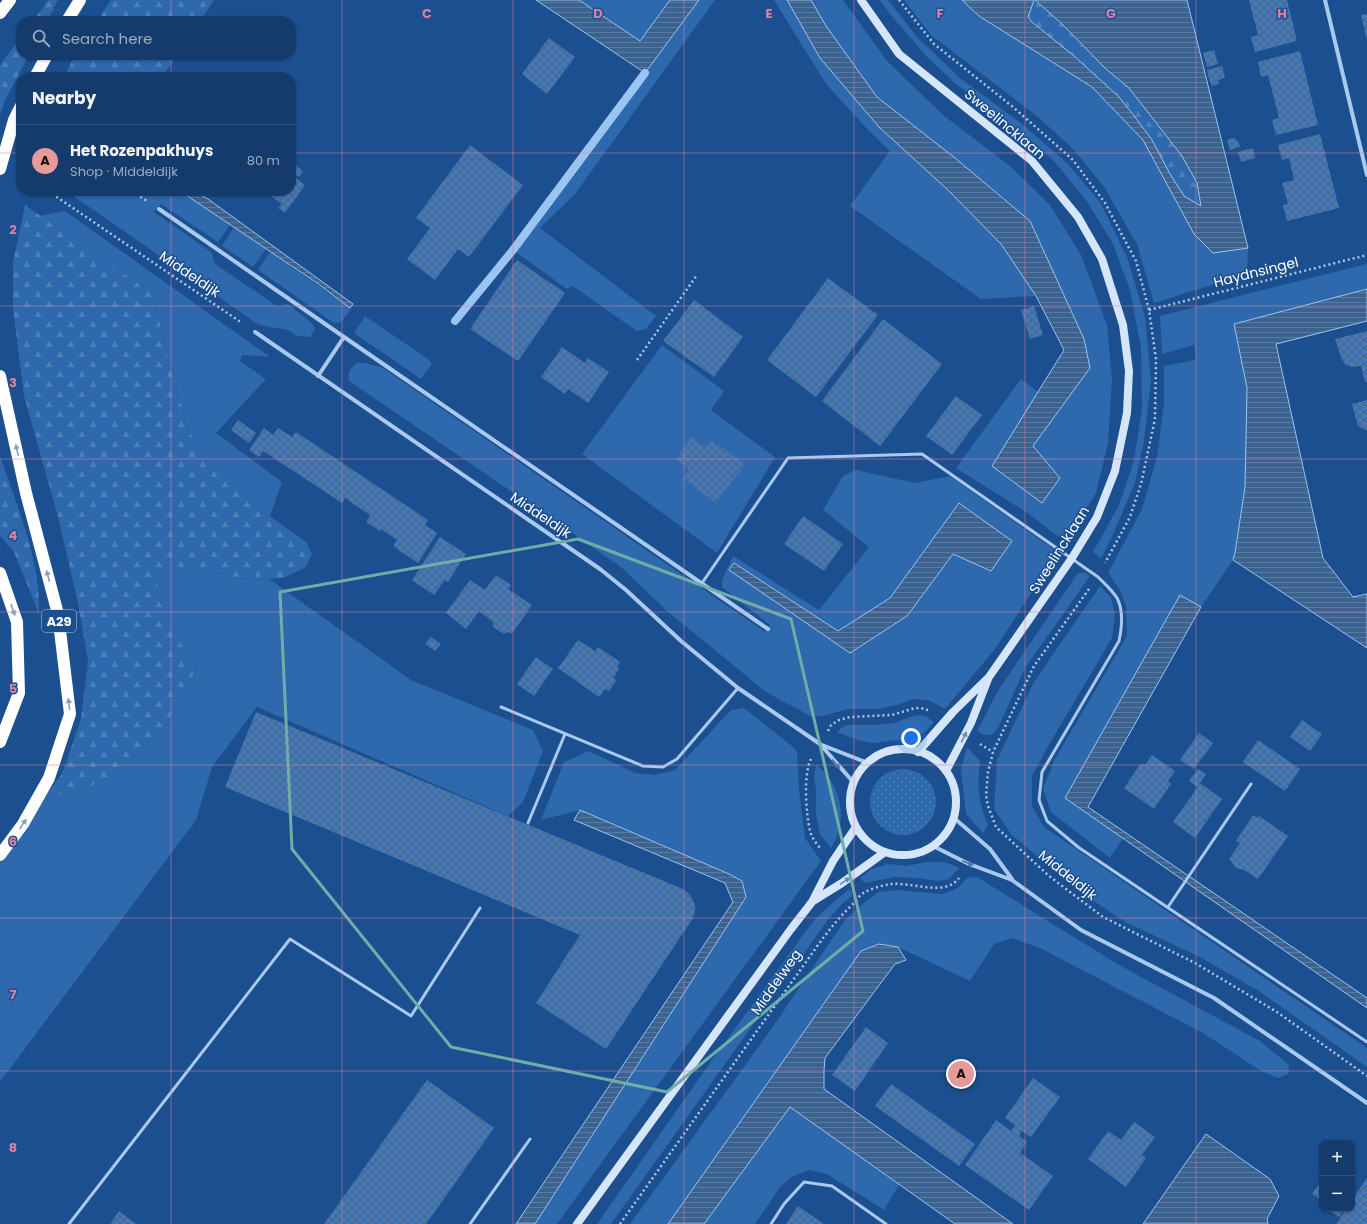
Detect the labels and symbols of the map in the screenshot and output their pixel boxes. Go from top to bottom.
text: C [422,4,432,23]
text: D [593,4,603,23]
text: E [765,4,773,23]
text: F [936,4,944,23]
text: G [1106,4,1116,23]
text: H [1277,4,1287,23]
street label: Sweelincklaan [960,84,1050,164]
text: 2 [9,220,17,239]
street label: Middeldijk [155,246,225,302]
street label: Haydnsingel [1211,252,1301,292]
text: 3 [9,373,17,392]
one-way arrow [13,444,19,456]
street label: Middeldijk [506,487,576,543]
street label: Sweelincklaan [1024,502,1094,598]
text: 4 [9,526,18,545]
one-way arrow [45,570,51,582]
one-way arrow [11,604,17,616]
road number: A29 [42,610,76,632]
text: 5 [9,679,17,698]
one-way arrow [66,698,72,710]
your location [901,728,921,748]
one-way arrow [961,731,967,743]
one-way arrow [832,758,841,769]
one-way arrow [19,818,27,829]
text: 6 [9,832,17,851]
street label: Middeldijk [1034,845,1102,905]
one-way arrow [963,860,974,866]
one-way arrow [840,877,850,885]
street label: Middelweg [746,945,806,1019]
text: 7 [10,985,17,1004]
pin: A [948,1059,974,1089]
text: 8 [9,1138,17,1157]

